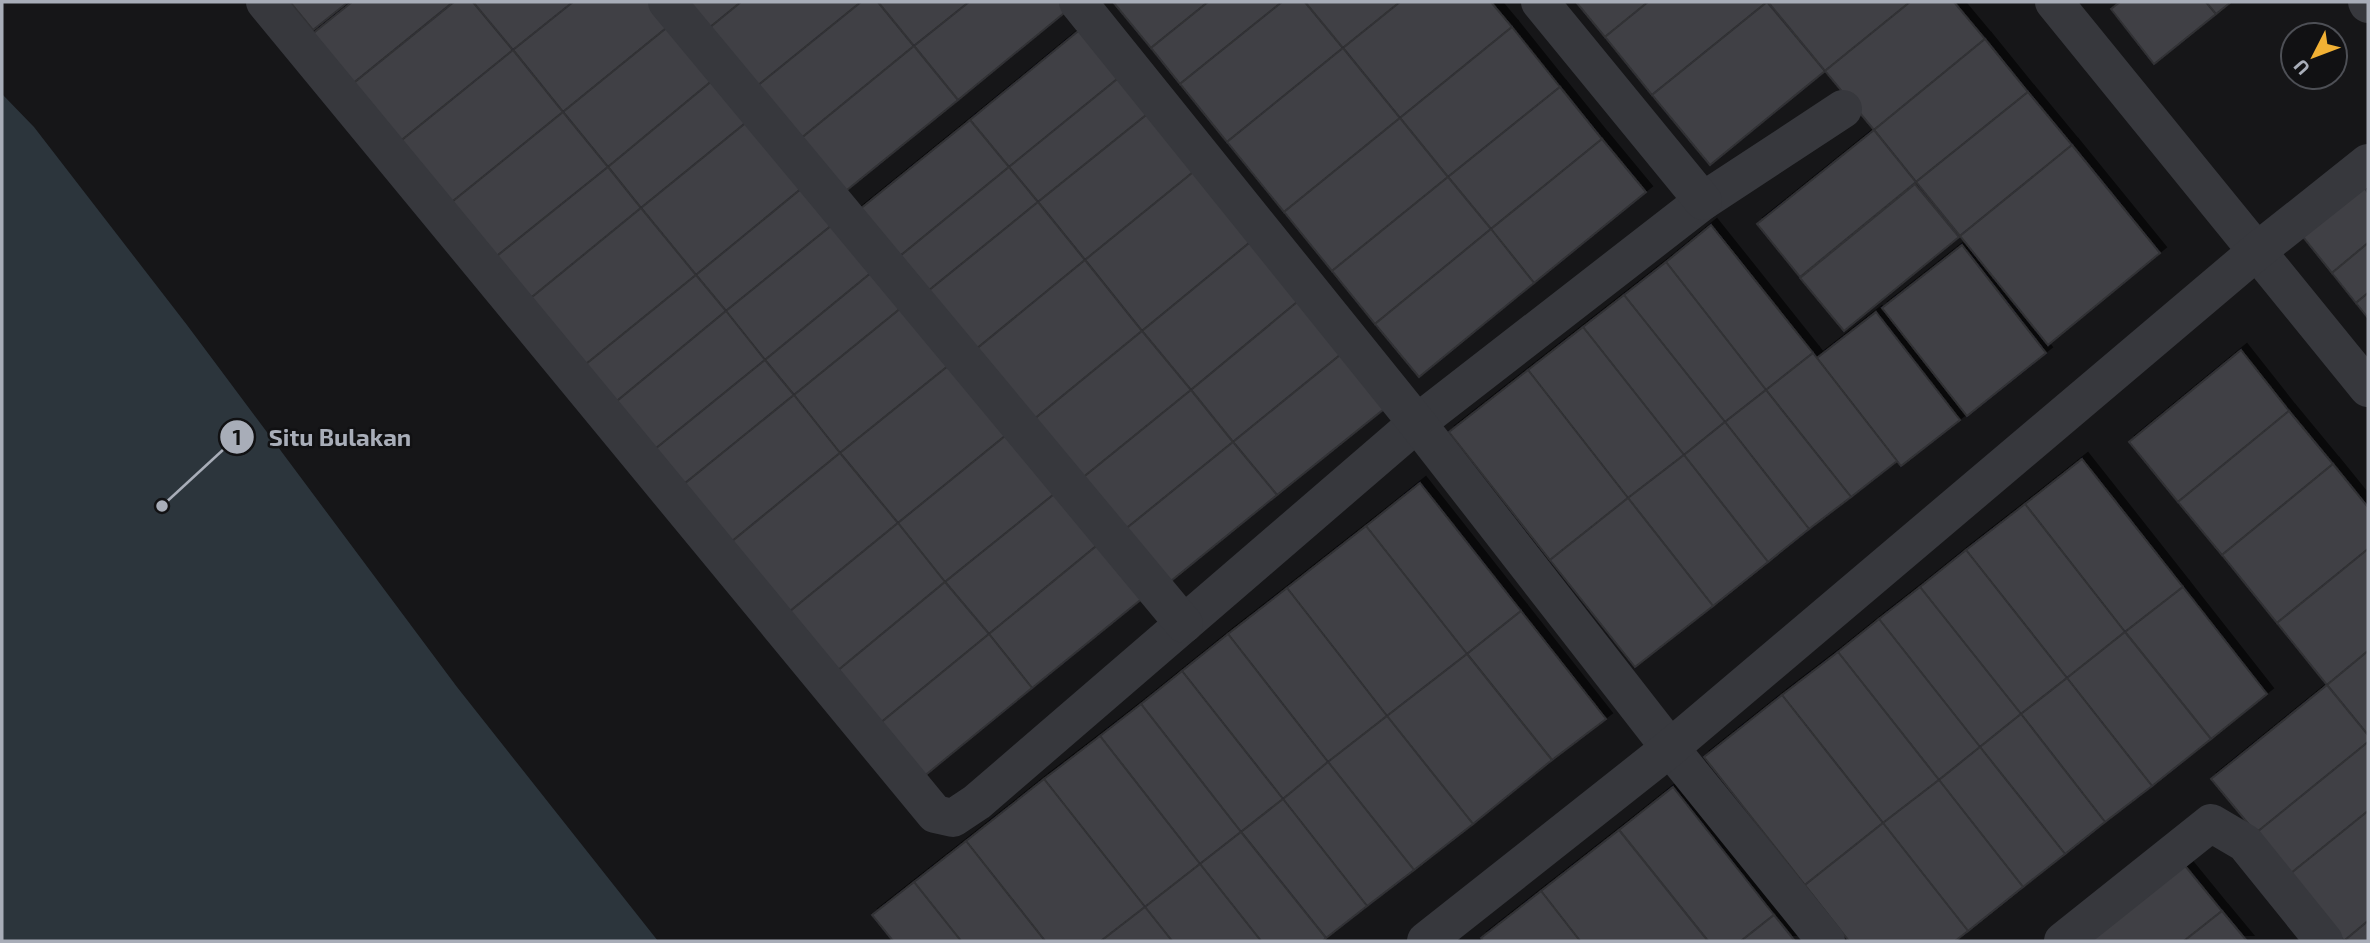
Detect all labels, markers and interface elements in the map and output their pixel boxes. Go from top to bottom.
north arrow [2279,21,2349,91]
text: U [2288,55,2314,80]
callout: Situ Bulakan [219,415,425,460]
text: Situ Bulakan [269,422,411,451]
text: 1 [232,424,242,449]

